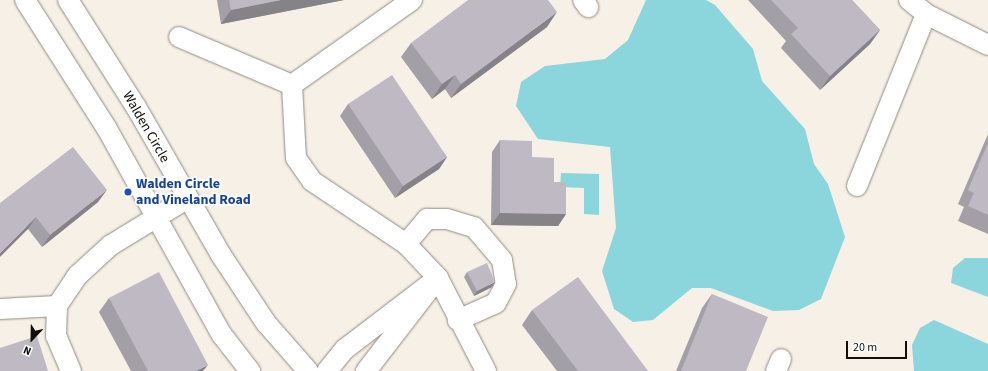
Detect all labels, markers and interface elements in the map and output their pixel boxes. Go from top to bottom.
street label: Walden Circle [119,88,173,166]
place label: Walden Circle and Vineland Road [136,176,251,208]
marker: Walden Circle and Vineland Road [123,187,133,197]
north arrow [12,319,52,359]
scale bar [848,333,909,359]
text: 20 m [853,339,877,356]
text: N [21,342,34,359]

